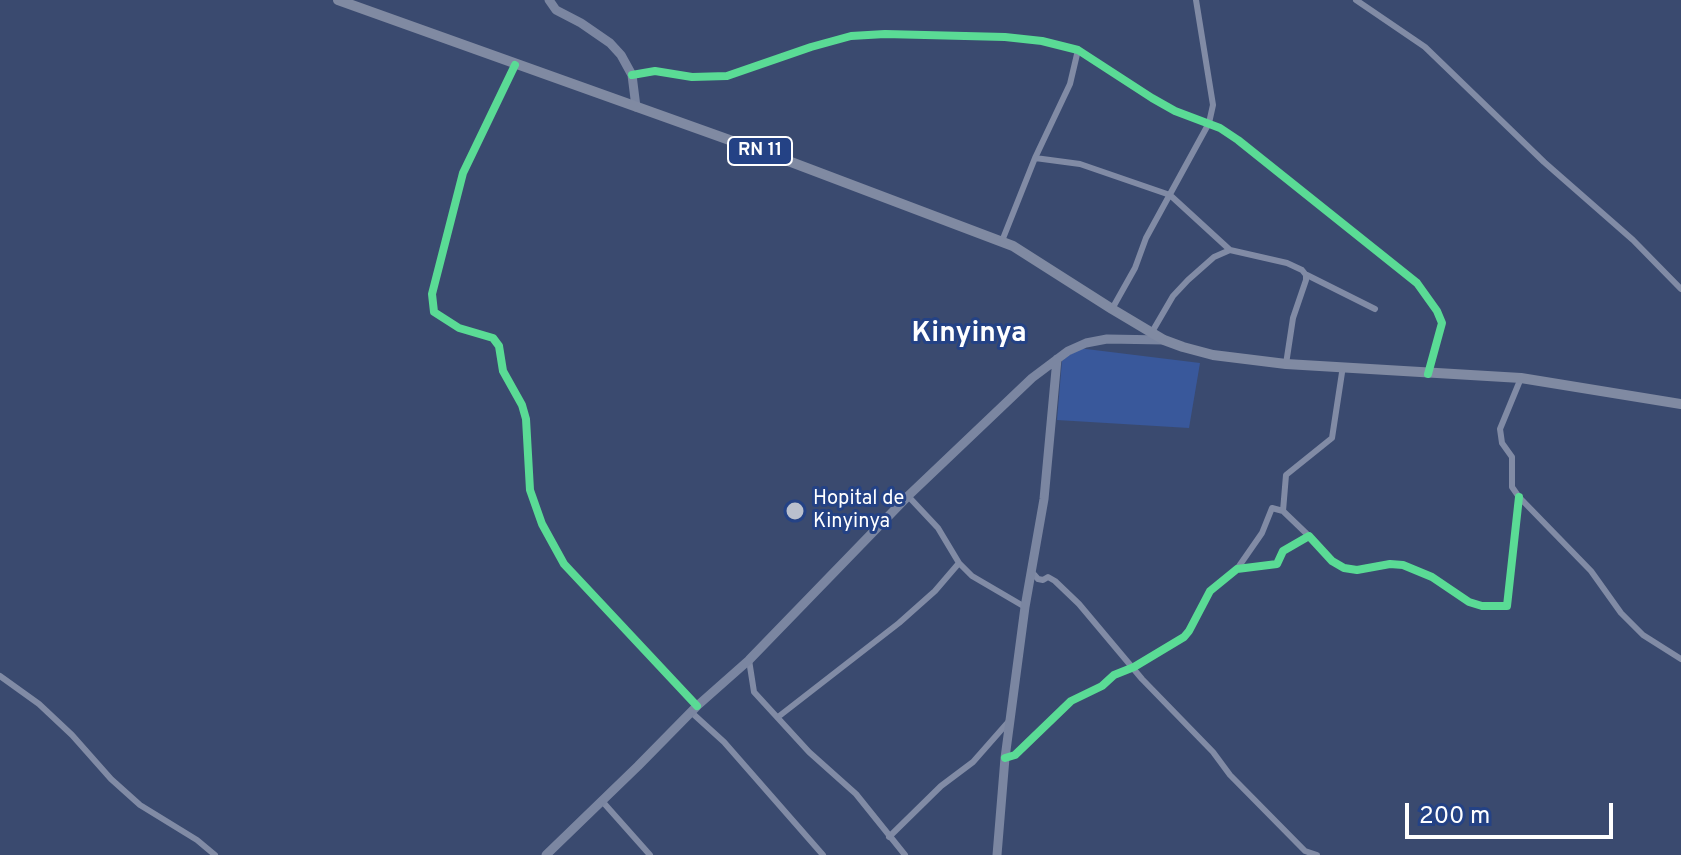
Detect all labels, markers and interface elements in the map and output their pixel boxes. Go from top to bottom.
road number: RN 11 [728,137,792,165]
district label: Kinyinya [911,318,1027,352]
place label: Hopital de Kinyinya [813,488,904,535]
marker: Hopital de Kinyinya [784,500,806,522]
scale bar [1409,787,1617,837]
text: 200 m [1419,802,1490,832]

